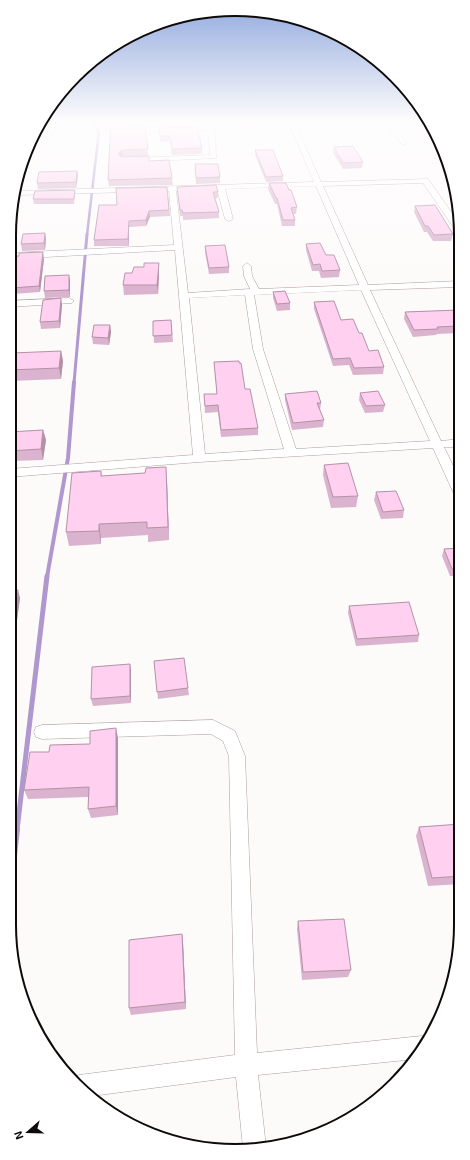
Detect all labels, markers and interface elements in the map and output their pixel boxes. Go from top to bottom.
north arrow [8,1112,48,1152]
text: N [11,1130,26,1142]

